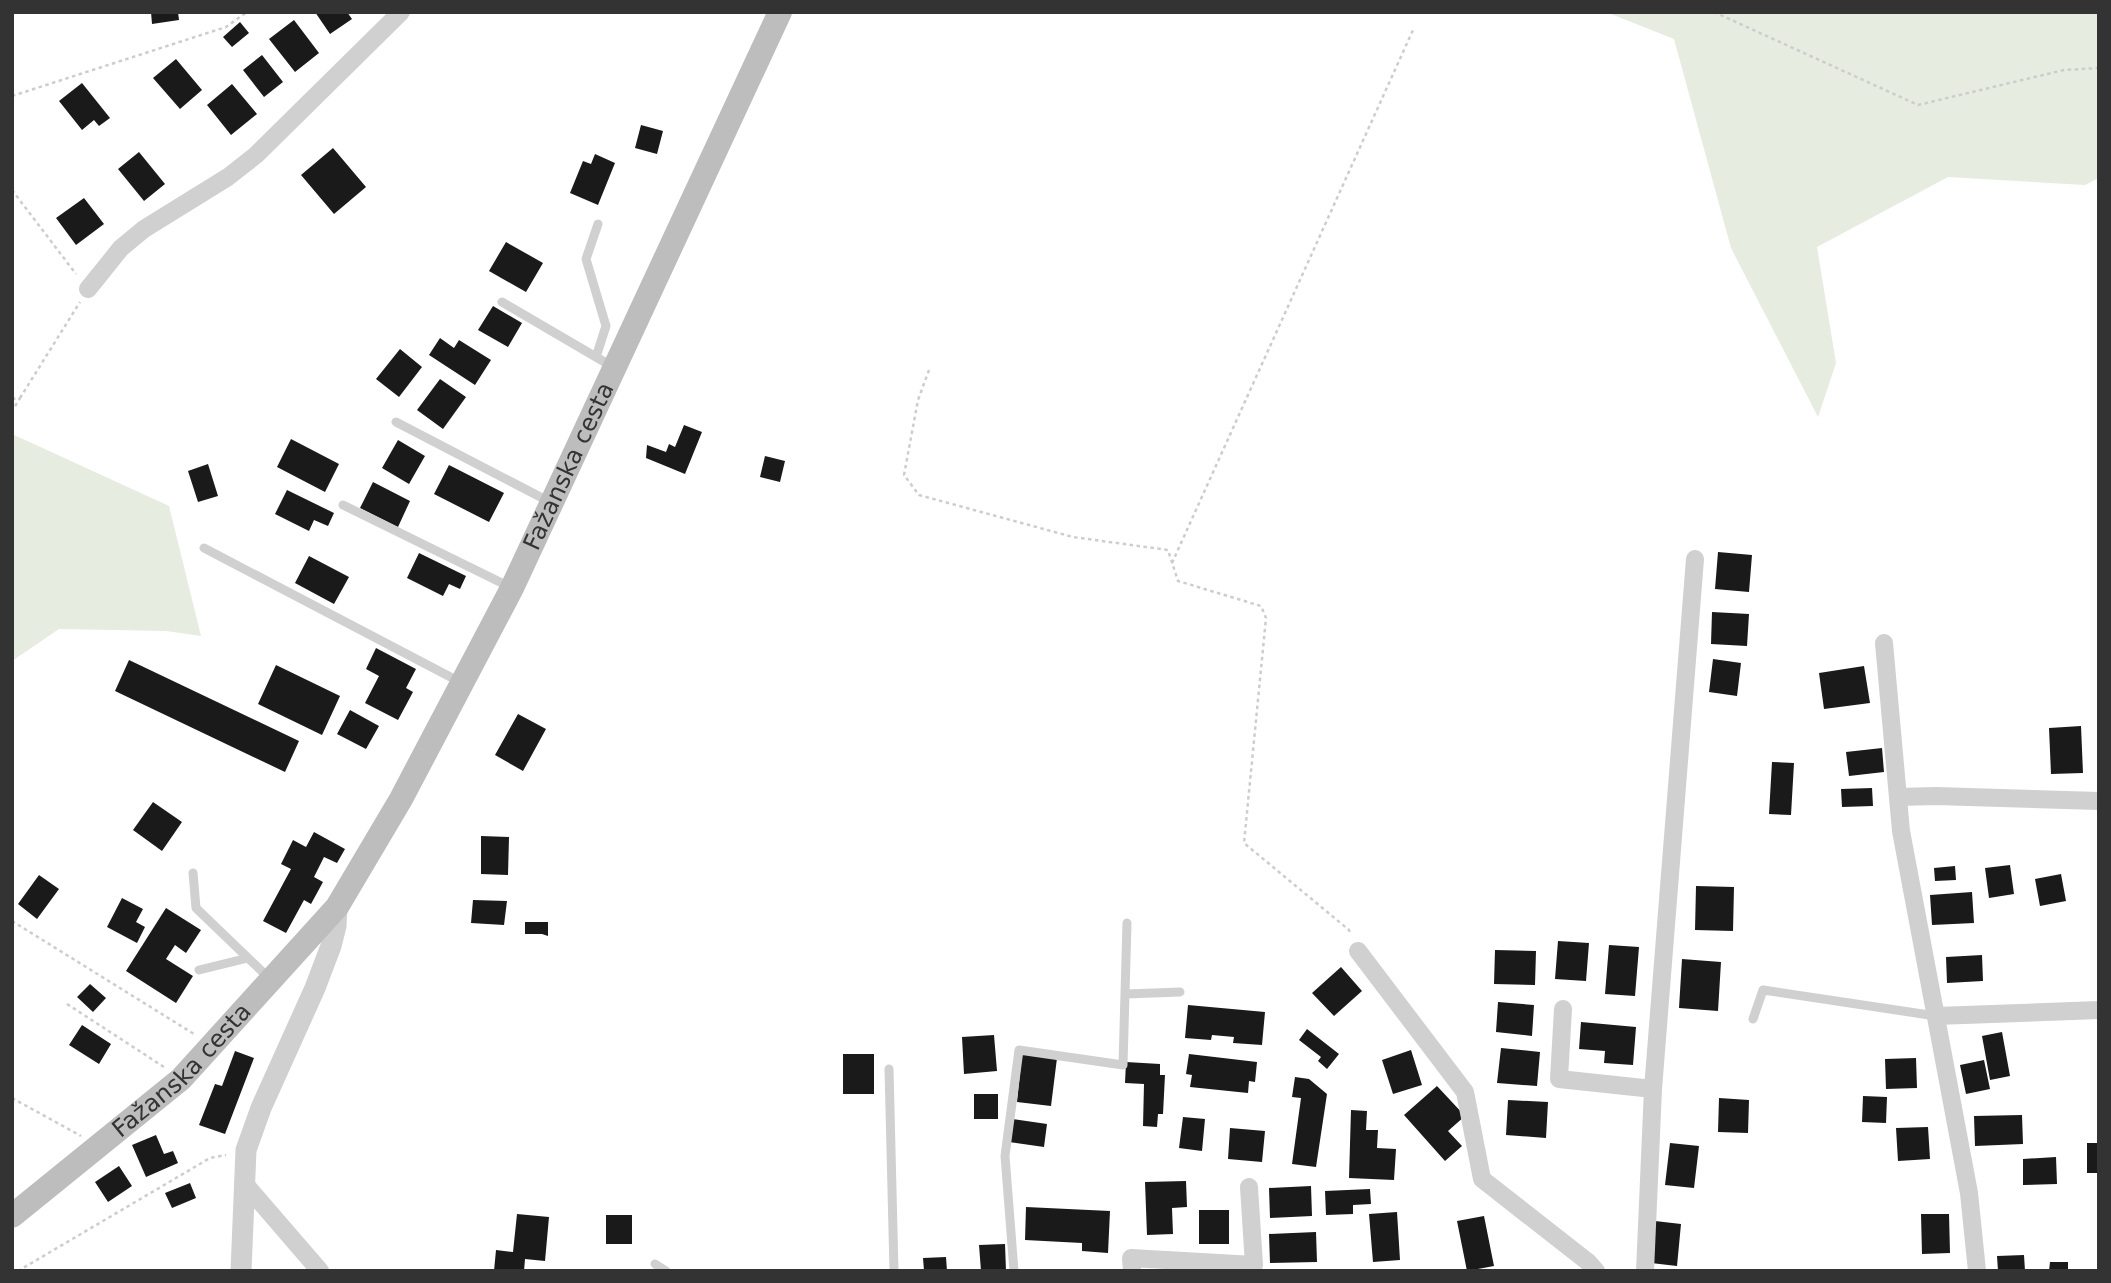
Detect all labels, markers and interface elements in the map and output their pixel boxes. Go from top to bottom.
street label: Fažanska cesta [518,378,620,555]
street label: Fažanska cesta [107,997,257,1143]

